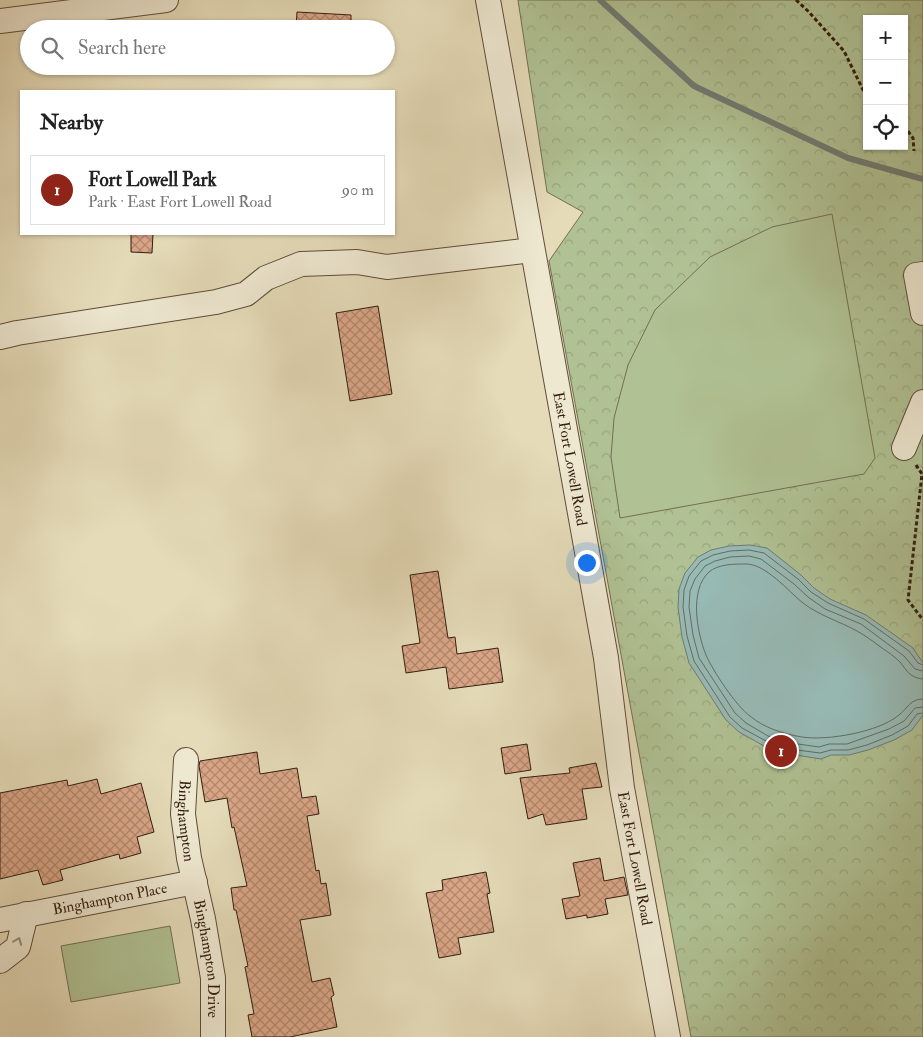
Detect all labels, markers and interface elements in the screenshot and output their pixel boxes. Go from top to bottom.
map controls [863,15,908,150]
button: + [863,15,908,60]
search box [20,20,395,75]
icon: search [38,34,66,62]
text: Search here [78,36,166,60]
button: − [863,60,908,105]
button: locate [863,105,908,150]
text: Nearby [40,109,103,136]
text: Fort Lowell Park [88,168,217,192]
text: 1 [54,180,60,200]
text: 90 m [342,180,374,200]
text: Park · East Fort Lowell Road [88,192,272,212]
street label: East Fort Lowell Road [548,390,591,528]
your location [574,550,600,576]
pin: 1 [765,732,797,770]
street label: Binghampton [173,779,198,863]
street label: East Fort Lowell Road [613,790,656,928]
street label: Binghampton Place [51,879,169,920]
street label: Binghampton Drive [189,898,222,1018]
one-way arrow [12,937,22,946]

